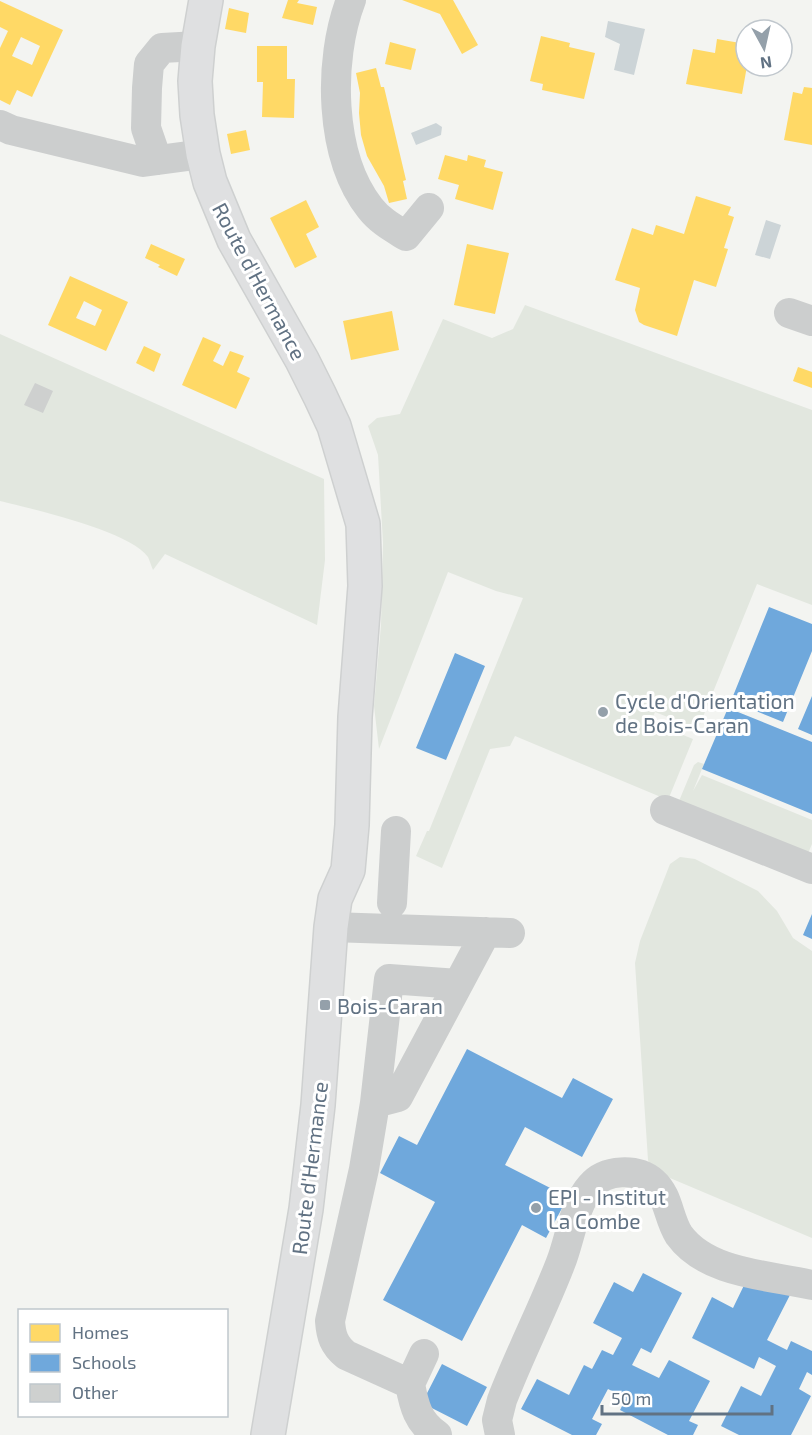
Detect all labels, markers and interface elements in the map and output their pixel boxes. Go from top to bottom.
north arrow [734,18,794,78]
text: N [759,53,773,74]
street label: Route d'Hermance [208,198,312,364]
place label: Cycle d'Orientation de Bois-Caran [615,688,795,737]
marker: Cycle d'Orientation de Bois-Caran [596,705,610,719]
place label: Bois-Caran [337,993,443,1018]
marker: Bois-Caran [318,998,332,1012]
street label: Route d'Hermance [286,1080,332,1256]
place label: EPI - Institut La Combe [548,1184,666,1233]
marker: EPI - Institut La Combe [529,1201,543,1215]
legend [18,1309,228,1417]
text: Homes [72,1321,129,1343]
text: Schools [72,1351,136,1373]
scale bar [602,1378,772,1416]
text: Other [72,1381,118,1403]
text: 50 m [611,1387,651,1409]

